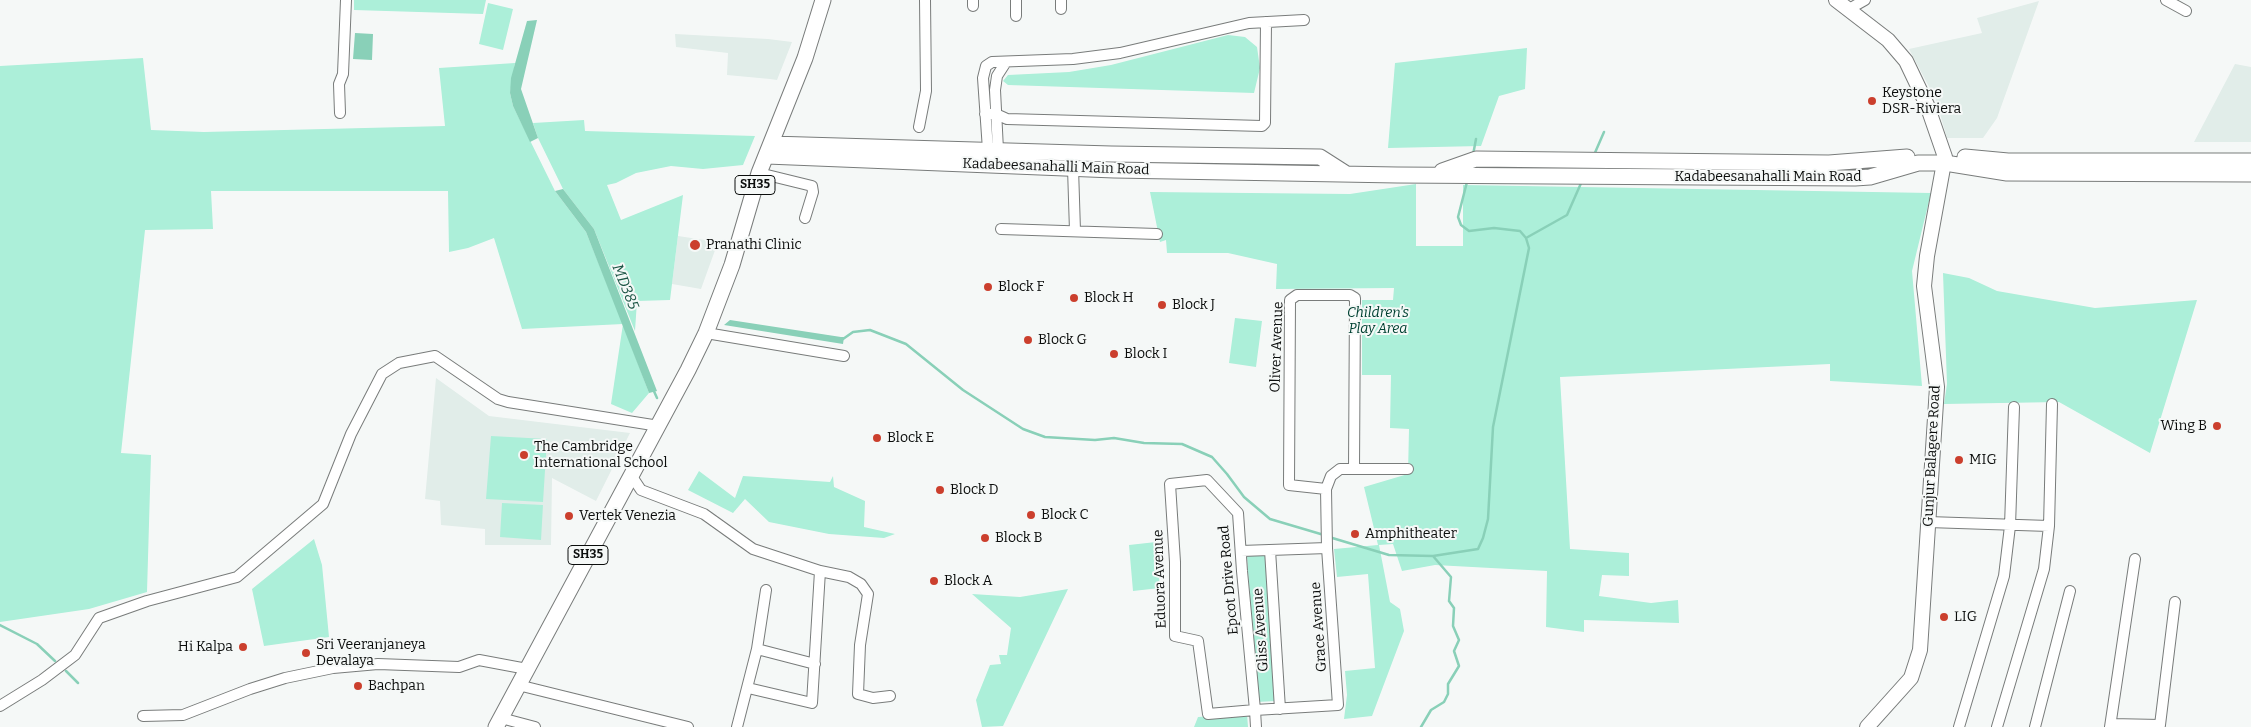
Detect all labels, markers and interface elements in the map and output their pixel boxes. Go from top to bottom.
place label: Keystone DSR-Riviera [1882,85,1961,118]
marker: Keystone DSR-Riviera [1866,95,1878,107]
street label: Kadabeesanahalli Main Road [962,155,1150,179]
street label: Kadabeesanahalli Main Road [1674,169,1862,185]
road number: SH35 [735,176,775,194]
place label: Pranathi Clinic [706,237,802,253]
marker: Pranathi Clinic [688,238,702,252]
water label: MD385 [608,262,642,312]
place label: Block F [998,279,1044,295]
marker: Block F [982,281,994,293]
place label: Block H [1084,290,1134,306]
marker: Block H [1068,292,1080,304]
place label: Block J [1172,297,1215,313]
marker: Block J [1156,299,1168,311]
street label: Oliver Avenue [1267,301,1287,393]
park label: Children's Play Area [1347,305,1409,338]
place label: Block G [1038,332,1087,348]
marker: Block G [1022,334,1034,346]
place label: Block I [1124,346,1168,362]
marker: Block I [1108,348,1120,360]
street label: Gunjur Balagere Road [1920,385,1944,527]
place label: Wing B [2161,418,2207,434]
marker: Wing B [2211,420,2223,432]
place label: Block E [887,430,934,446]
marker: Block E [871,432,883,444]
place label: The Cambridge International School [534,439,667,472]
marker: The Cambridge International School [518,449,530,461]
place label: MIG [1969,452,1997,468]
marker: MIG [1953,454,1965,466]
place label: Block D [950,482,999,498]
marker: Block D [934,484,946,496]
place label: Block C [1041,507,1089,523]
place label: Vertek Venezia [579,508,676,524]
marker: Block C [1025,509,1037,521]
marker: Vertek Venezia [563,510,575,522]
street label: Epcot Drive Road [1216,524,1242,636]
place label: Amphitheater [1365,526,1457,542]
marker: Amphitheater [1349,528,1361,540]
street label: Eduora Avenue [1150,529,1170,629]
place label: Block B [995,530,1043,546]
marker: Block B [979,532,991,544]
road number: SH35 [568,546,608,564]
place label: Block A [944,573,993,589]
marker: Block A [928,575,940,587]
street label: Grace Avenue [1307,581,1331,673]
street label: Gliss Avenue [1250,588,1272,672]
place label: LIG [1954,609,1977,625]
marker: LIG [1938,611,1950,623]
place label: Sri Veeranjaneya Devalaya [316,637,426,670]
place label: Hi Kalpa [178,639,233,655]
marker: Hi Kalpa [237,641,249,653]
marker: Sri Veeranjaneya Devalaya [300,647,312,659]
place label: Bachpan [368,678,425,694]
marker: Bachpan [352,680,364,692]

